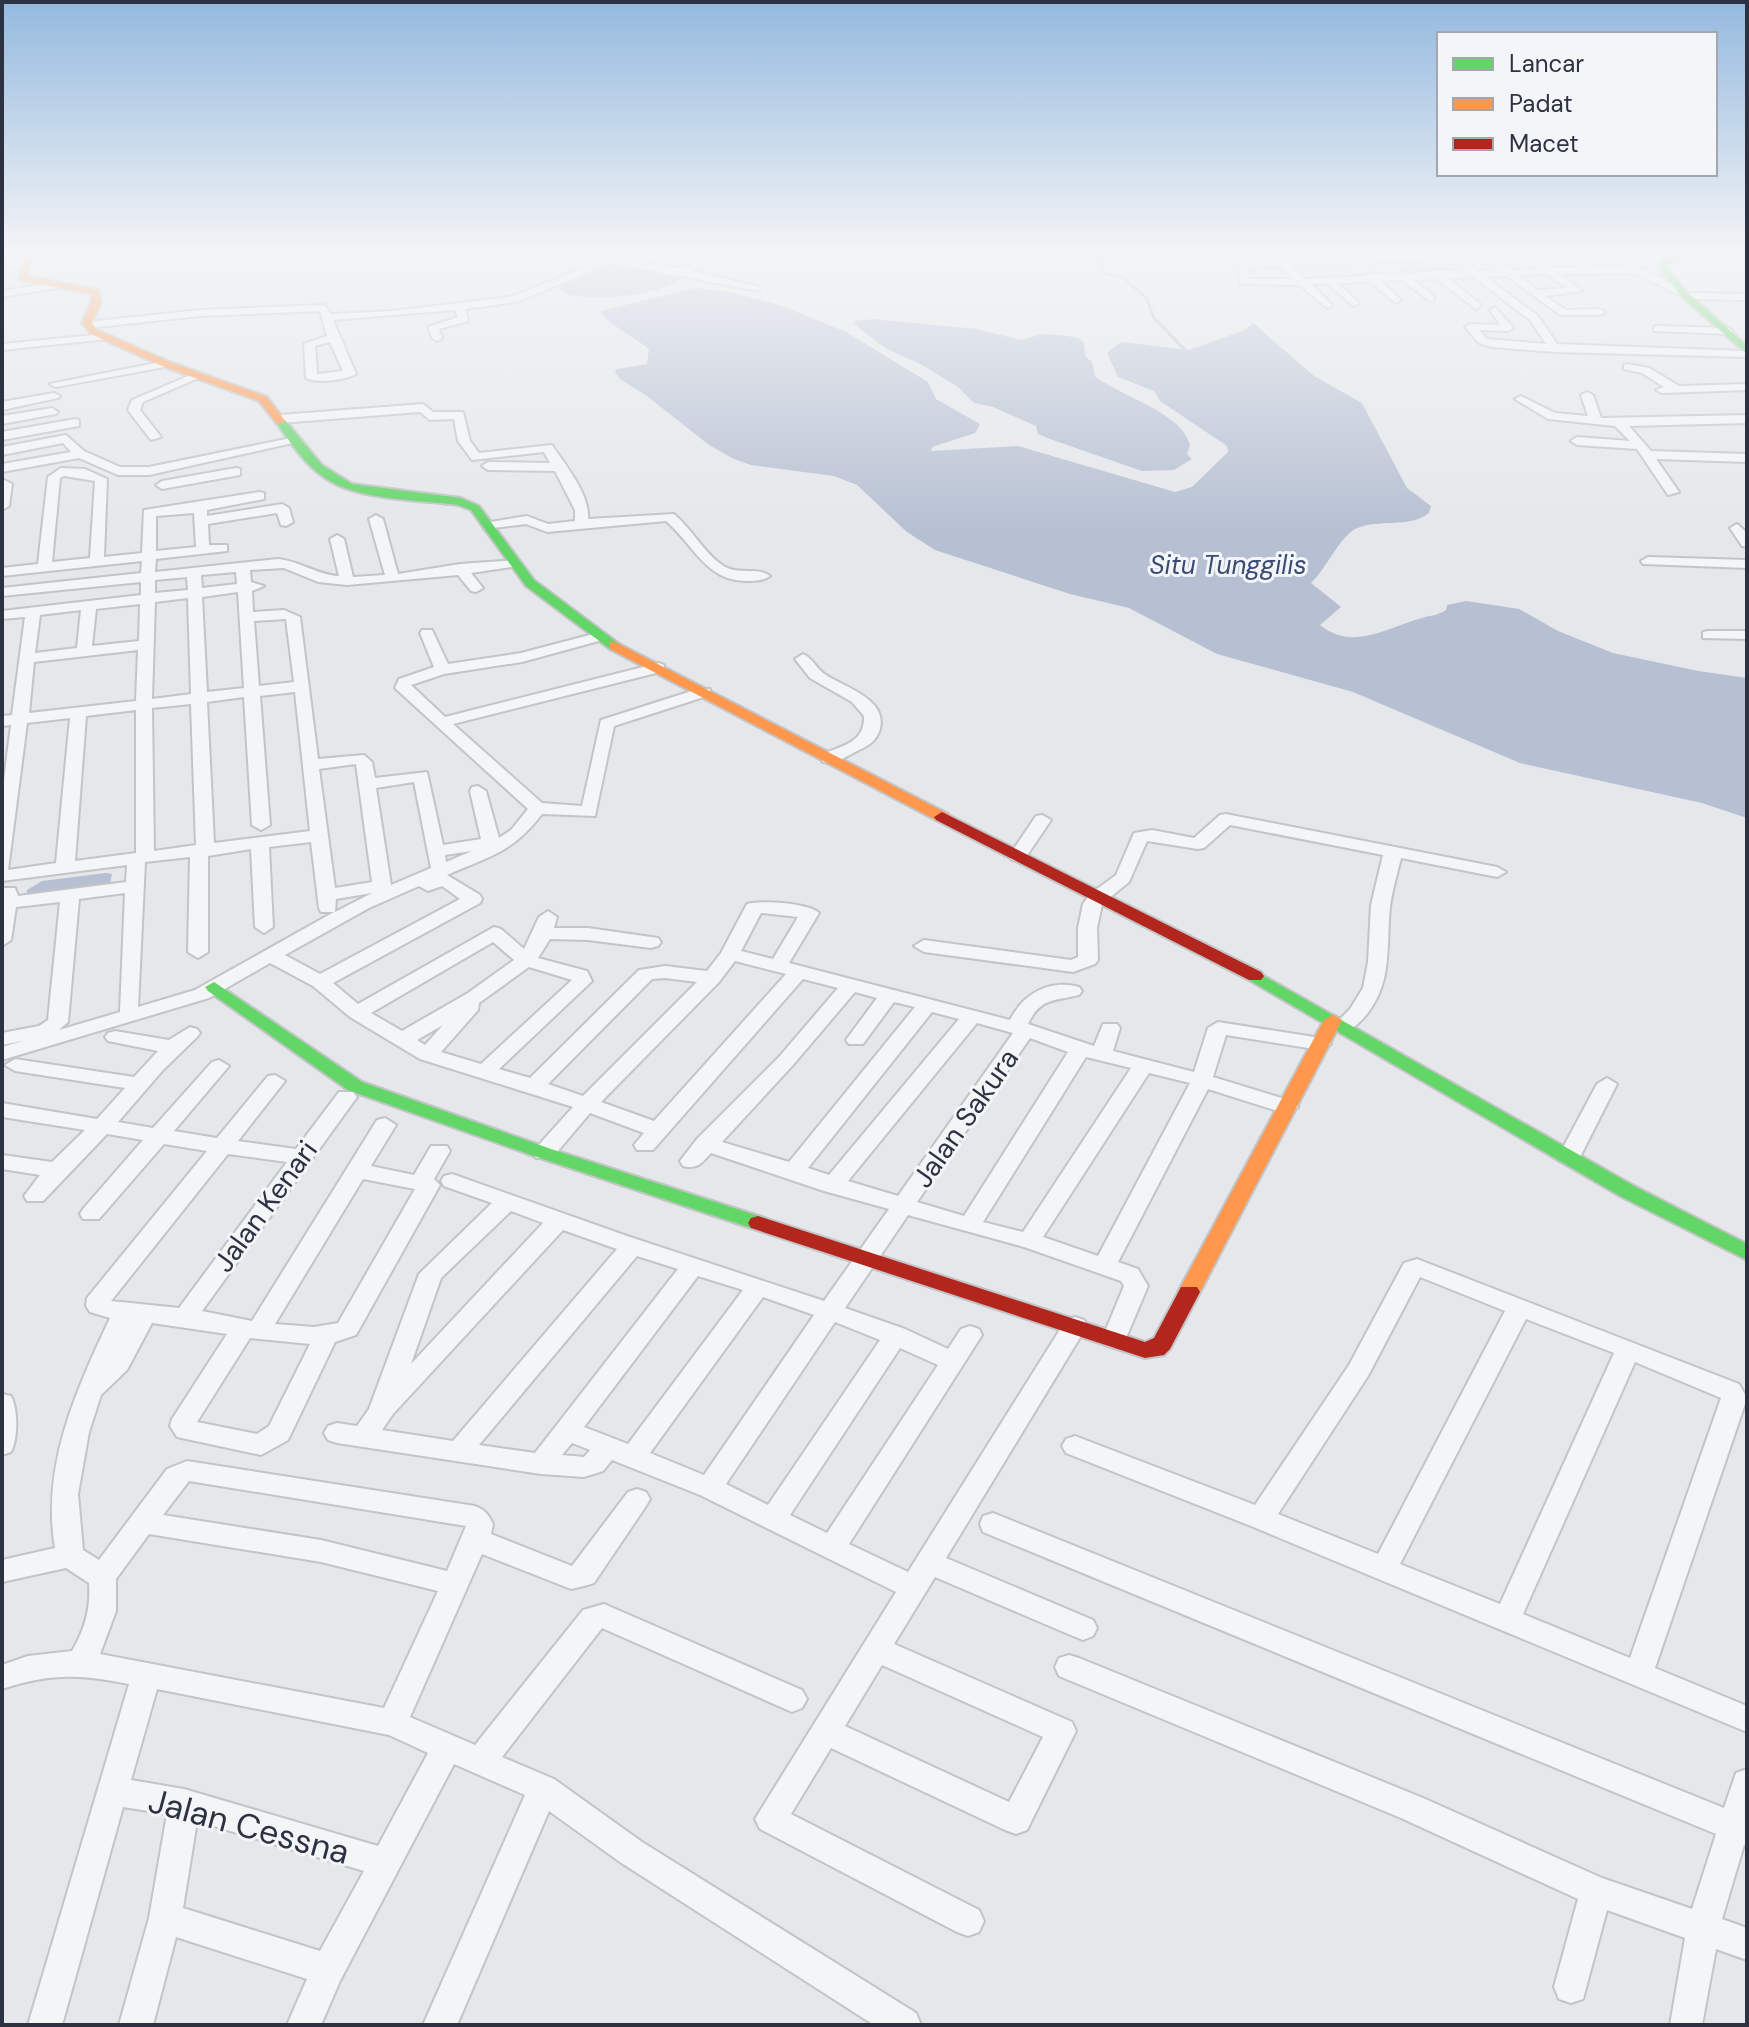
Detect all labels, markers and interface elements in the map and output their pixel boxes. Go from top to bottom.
legend [1437,32,1717,176]
text: Lancar [1509,48,1584,79]
text: Padat [1509,88,1573,119]
text: Macet [1509,128,1579,159]
water label: Situ Tunggilis [1149,548,1307,582]
street label: Jalan Sakura [904,1042,1027,1195]
street label: Jalan Kenari [205,1133,326,1279]
street label: Jalan Cessna [144,1778,354,1875]

